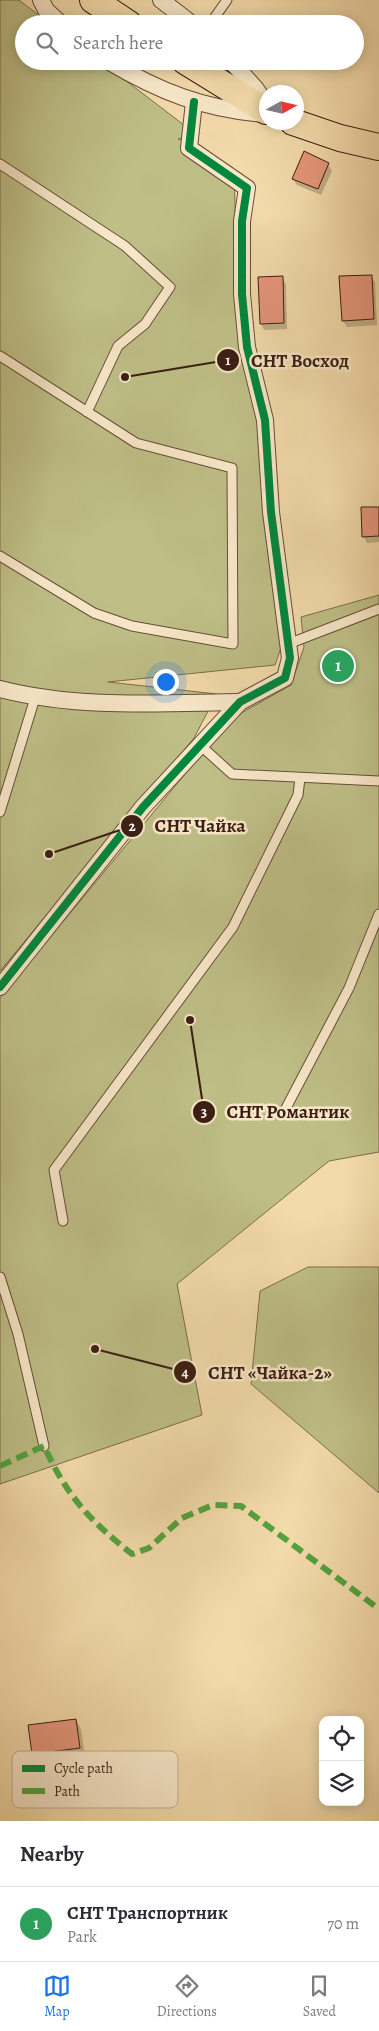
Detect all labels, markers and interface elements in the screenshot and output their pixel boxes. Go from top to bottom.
search box [15,15,364,70]
icon: search [33,29,61,57]
text: Search here [73,30,163,56]
north arrow [259,85,304,130]
callout: СНТ Восход [215,343,359,377]
text: СНТ Восход [251,348,349,374]
text: 1 [225,350,231,370]
pin: 1 [322,647,354,685]
your location [153,669,179,695]
callout: СНТ Чайка [120,809,256,843]
text: СНТ Чайка [155,813,246,839]
text: 2 [128,816,136,836]
callout: СНТ Романтик [191,1095,359,1129]
text: СНТ Романтик [227,1099,349,1125]
text: 3 [201,1102,207,1122]
callout: СНТ «Чайка-2» [173,1355,342,1389]
text: СНТ «Чайка-2» [208,1360,332,1386]
text: 4 [181,1362,189,1382]
map controls [319,1716,364,1806]
button: locate [319,1716,364,1761]
legend [12,1751,178,1808]
text: Cycle path [54,1759,114,1778]
button: layers [319,1761,364,1806]
text: Path [54,1782,81,1801]
text: Nearby [20,1840,83,1868]
text: СНТ Транспортник [67,1900,228,1926]
text: 1 [33,1913,39,1935]
text: 70 m [327,1913,359,1935]
text: Park [67,1926,97,1948]
tab: Map [43,1972,71,2021]
tab: Directions [157,1972,217,2021]
tab: Saved [303,1972,336,2021]

